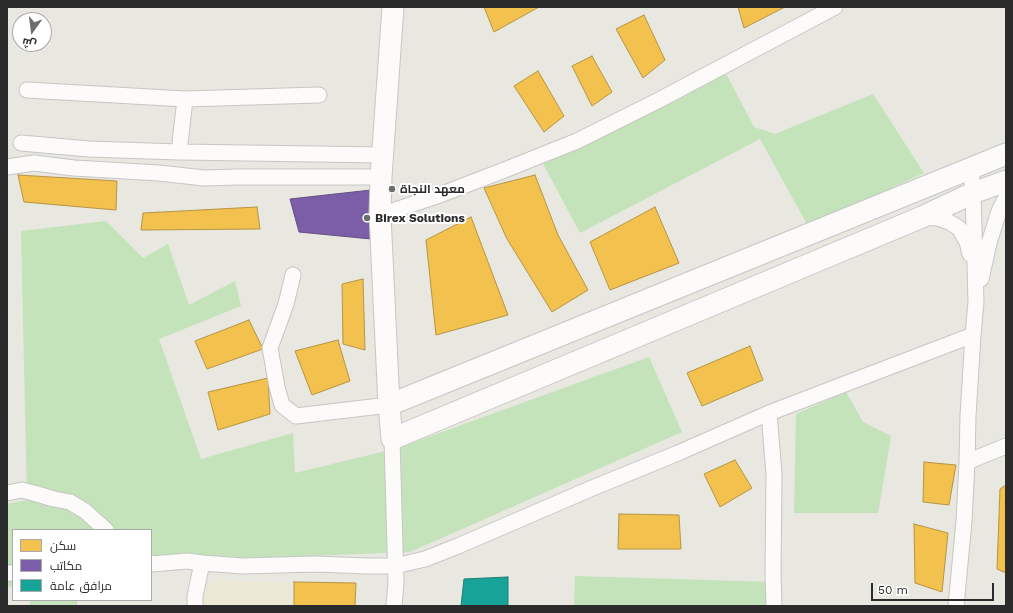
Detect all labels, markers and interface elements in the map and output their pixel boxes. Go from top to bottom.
north arrow [12,12,52,52]
text: ش [21,35,38,51]
place label: معهد النجاة [400,182,465,196]
marker: معهد النجاة [387,184,397,194]
place label: Birex Solutions [375,211,465,225]
marker: Birex Solutions [362,213,372,223]
legend [12,529,152,601]
text: سكن [50,539,76,553]
text: مكاتب [50,559,82,573]
scale bar [873,575,996,601]
text: مرافق عامة [50,579,112,593]
text: 50 m [878,583,908,597]

